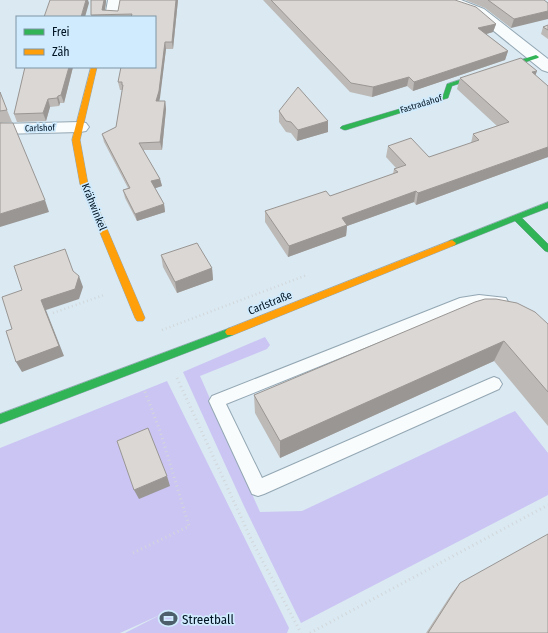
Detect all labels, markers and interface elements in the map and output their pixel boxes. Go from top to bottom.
legend [16,16,156,68]
text: Frei [52,25,70,39]
text: Zäh [52,45,70,59]
street label: Fastradahof [399,93,444,115]
street label: Carlshof [25,122,57,134]
street label: Krähwinkel [79,182,109,233]
street label: Carlstraße [246,288,294,318]
sports icon: Streetball [159,609,179,629]
place label: Streetball [182,612,234,627]

